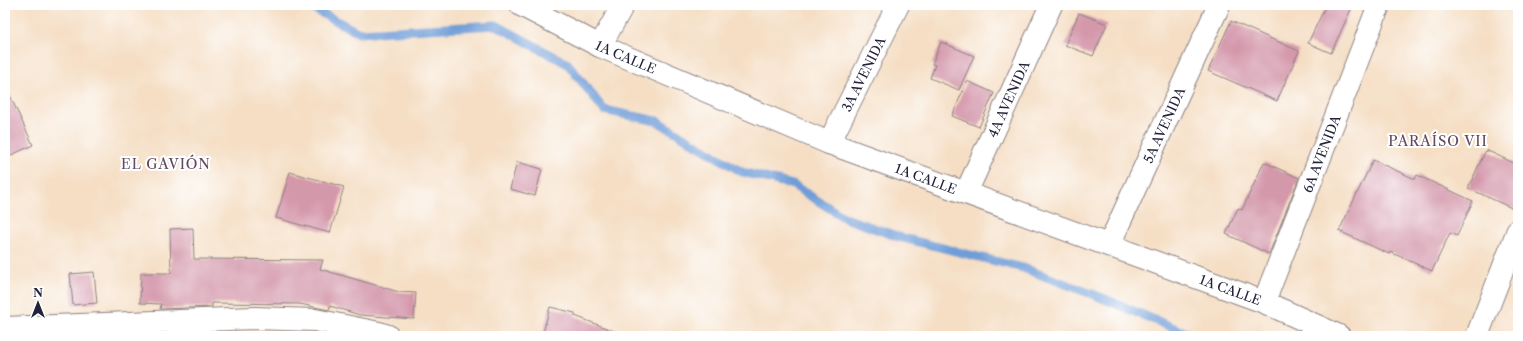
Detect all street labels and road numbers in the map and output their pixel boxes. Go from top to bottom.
street label: 3A AVENIDA [838,34,889,114]
street label: 1A CALLE [593,37,659,77]
street label: 4A AVENIDA [984,58,1033,140]
street label: 5A AVENIDA [1140,84,1188,165]
street label: 6A AVENIDA [1299,112,1344,195]
street label: 1A CALLE [893,160,959,197]
street label: 1A CALLE [1197,271,1263,308]

